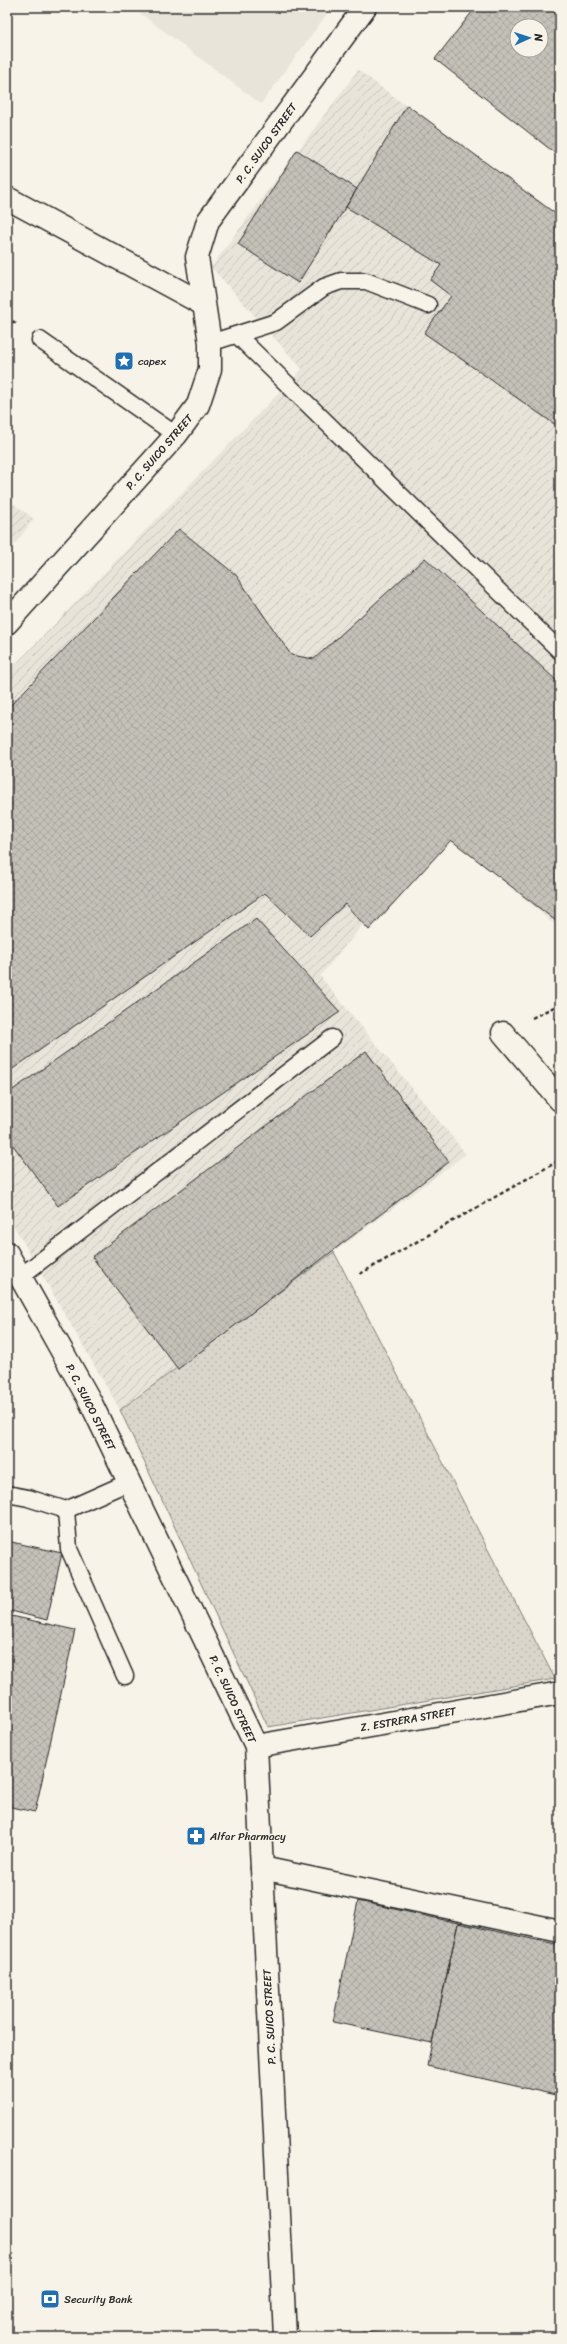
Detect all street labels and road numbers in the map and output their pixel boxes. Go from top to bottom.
street label: P. C. SUICO STREET [231,98,303,187]
street label: P. C. SUICO STREET [121,409,199,495]
street label: P. C. SUICO STREET [60,1360,121,1455]
street label: P. C. SUICO STREET [204,1652,262,1747]
street label: Z. ESTRERA STREET [359,1702,458,1737]
street label: P. C. SUICO STREET [257,1968,281,2065]

